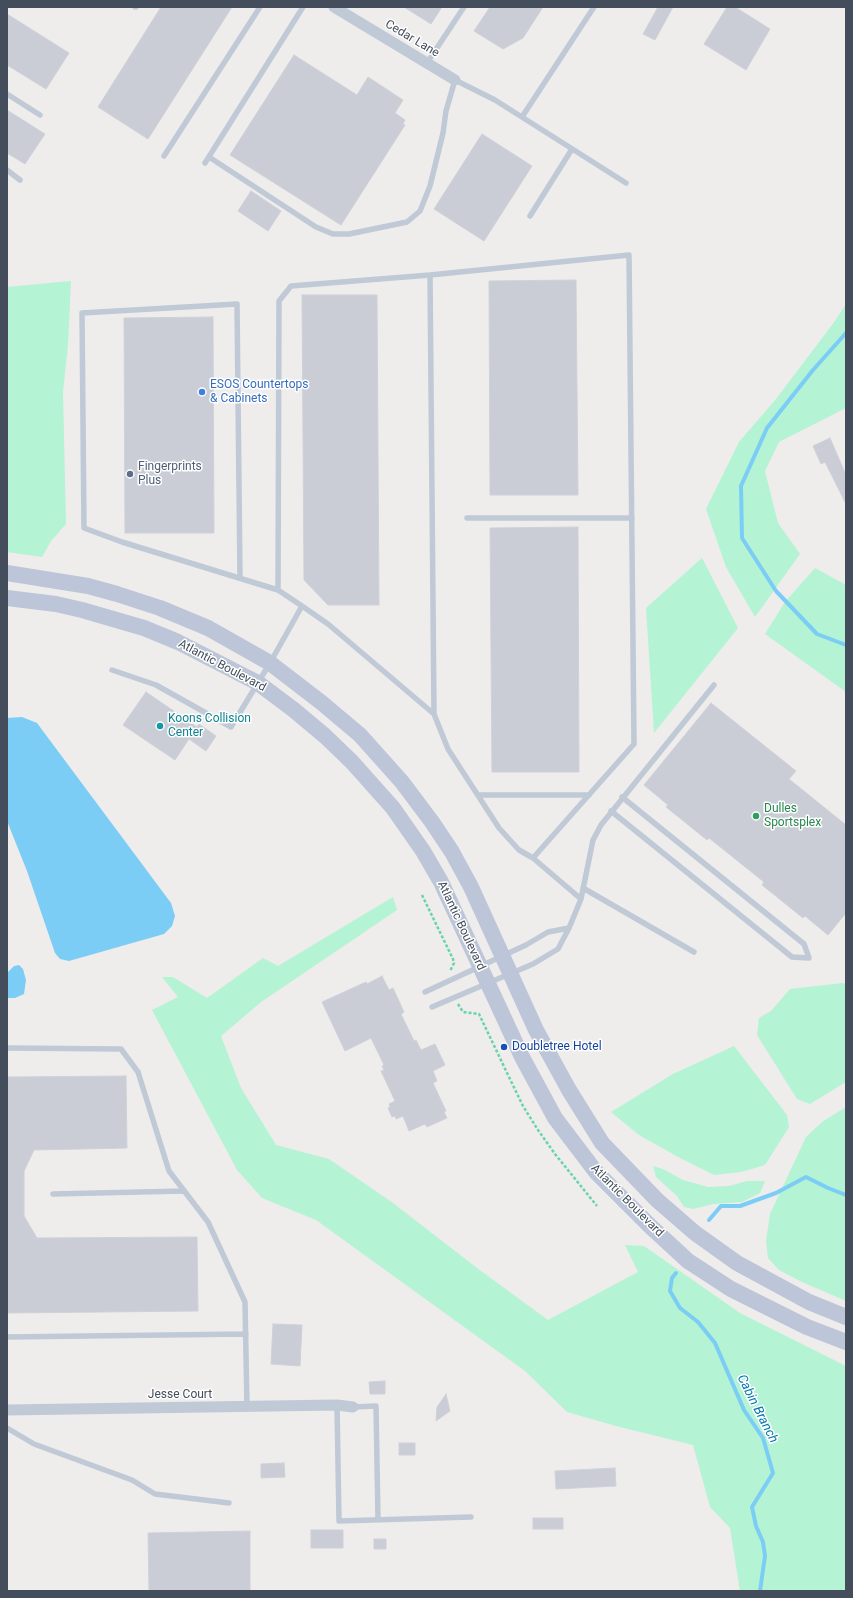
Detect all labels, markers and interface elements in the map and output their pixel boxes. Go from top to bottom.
street label: Cedar Lane [382,17,442,61]
place label: ESOS Countertops & Cabinets [210,378,308,406]
marker: ESOS Countertops & Cabinets [197,387,207,397]
place label: Fingerprints Plus [138,460,202,488]
marker: Fingerprints Plus [125,469,135,479]
street label: Atlantic Boulevard [176,637,268,695]
place label: Koons Collision Center [168,712,251,740]
marker: Koons Collision Center [155,721,165,731]
place label: Dulles Sportsplex [764,802,821,830]
marker: Dulles Sportsplex [751,811,761,821]
street label: Atlantic Boulevard [434,879,488,973]
place label: Doubletree Hotel [512,1040,602,1054]
marker: Doubletree Hotel [499,1042,509,1052]
street label: Atlantic Boulevard [588,1162,666,1240]
water label: Cabin Branch [733,1372,781,1446]
street label: Jesse Court [148,1388,212,1402]

